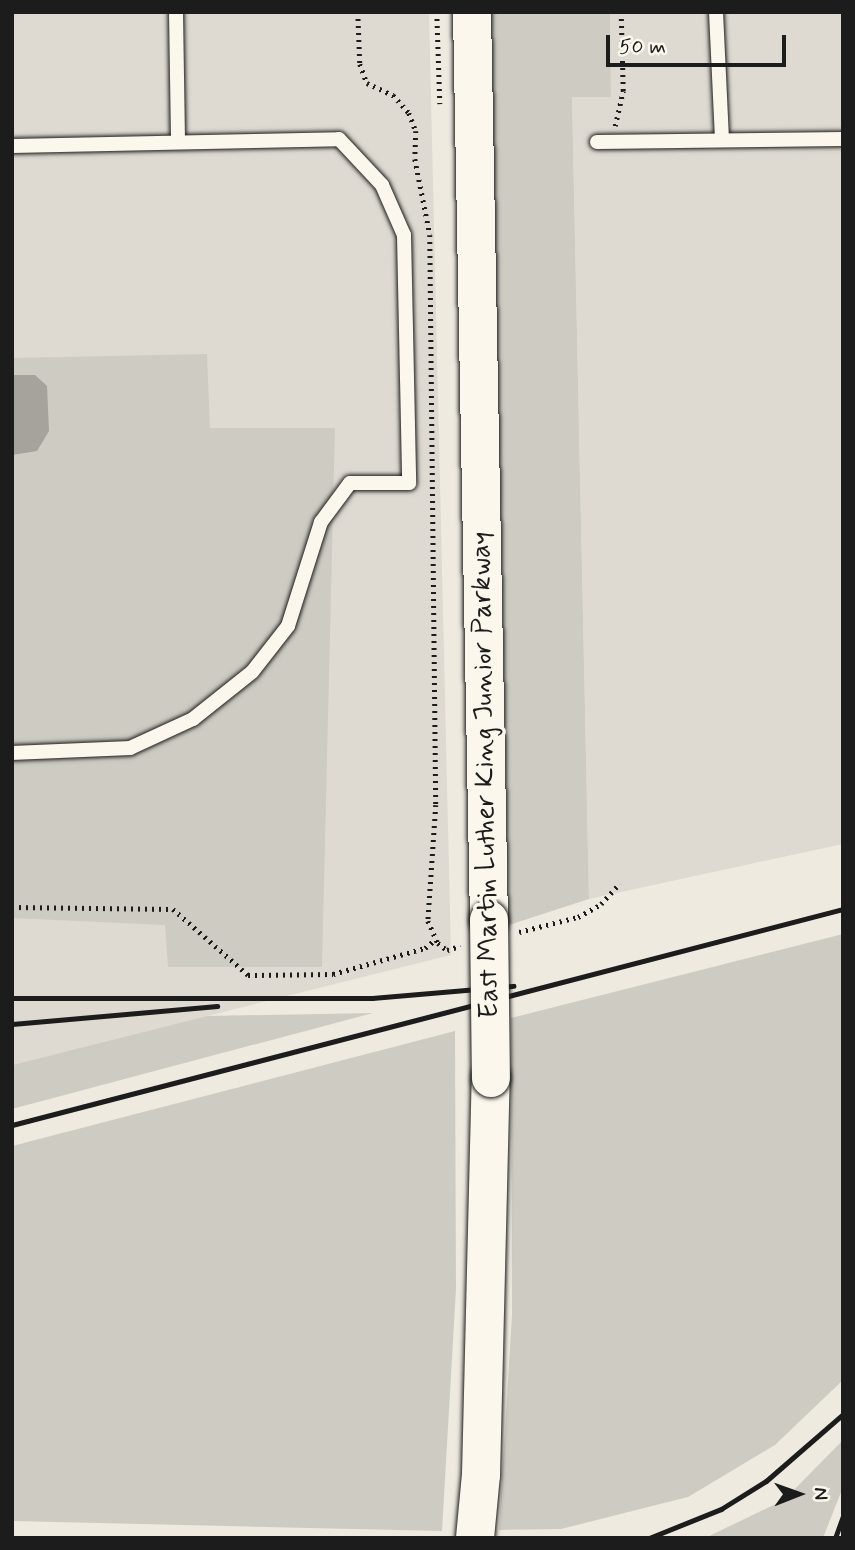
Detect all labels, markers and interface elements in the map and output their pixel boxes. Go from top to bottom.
scale bar [610,21,790,65]
text: 50 m [619,33,666,61]
street label: East Martin Luther King Junior Parkway [465,534,507,1016]
north arrow [764,1459,834,1529]
text: N [808,1487,833,1500]

